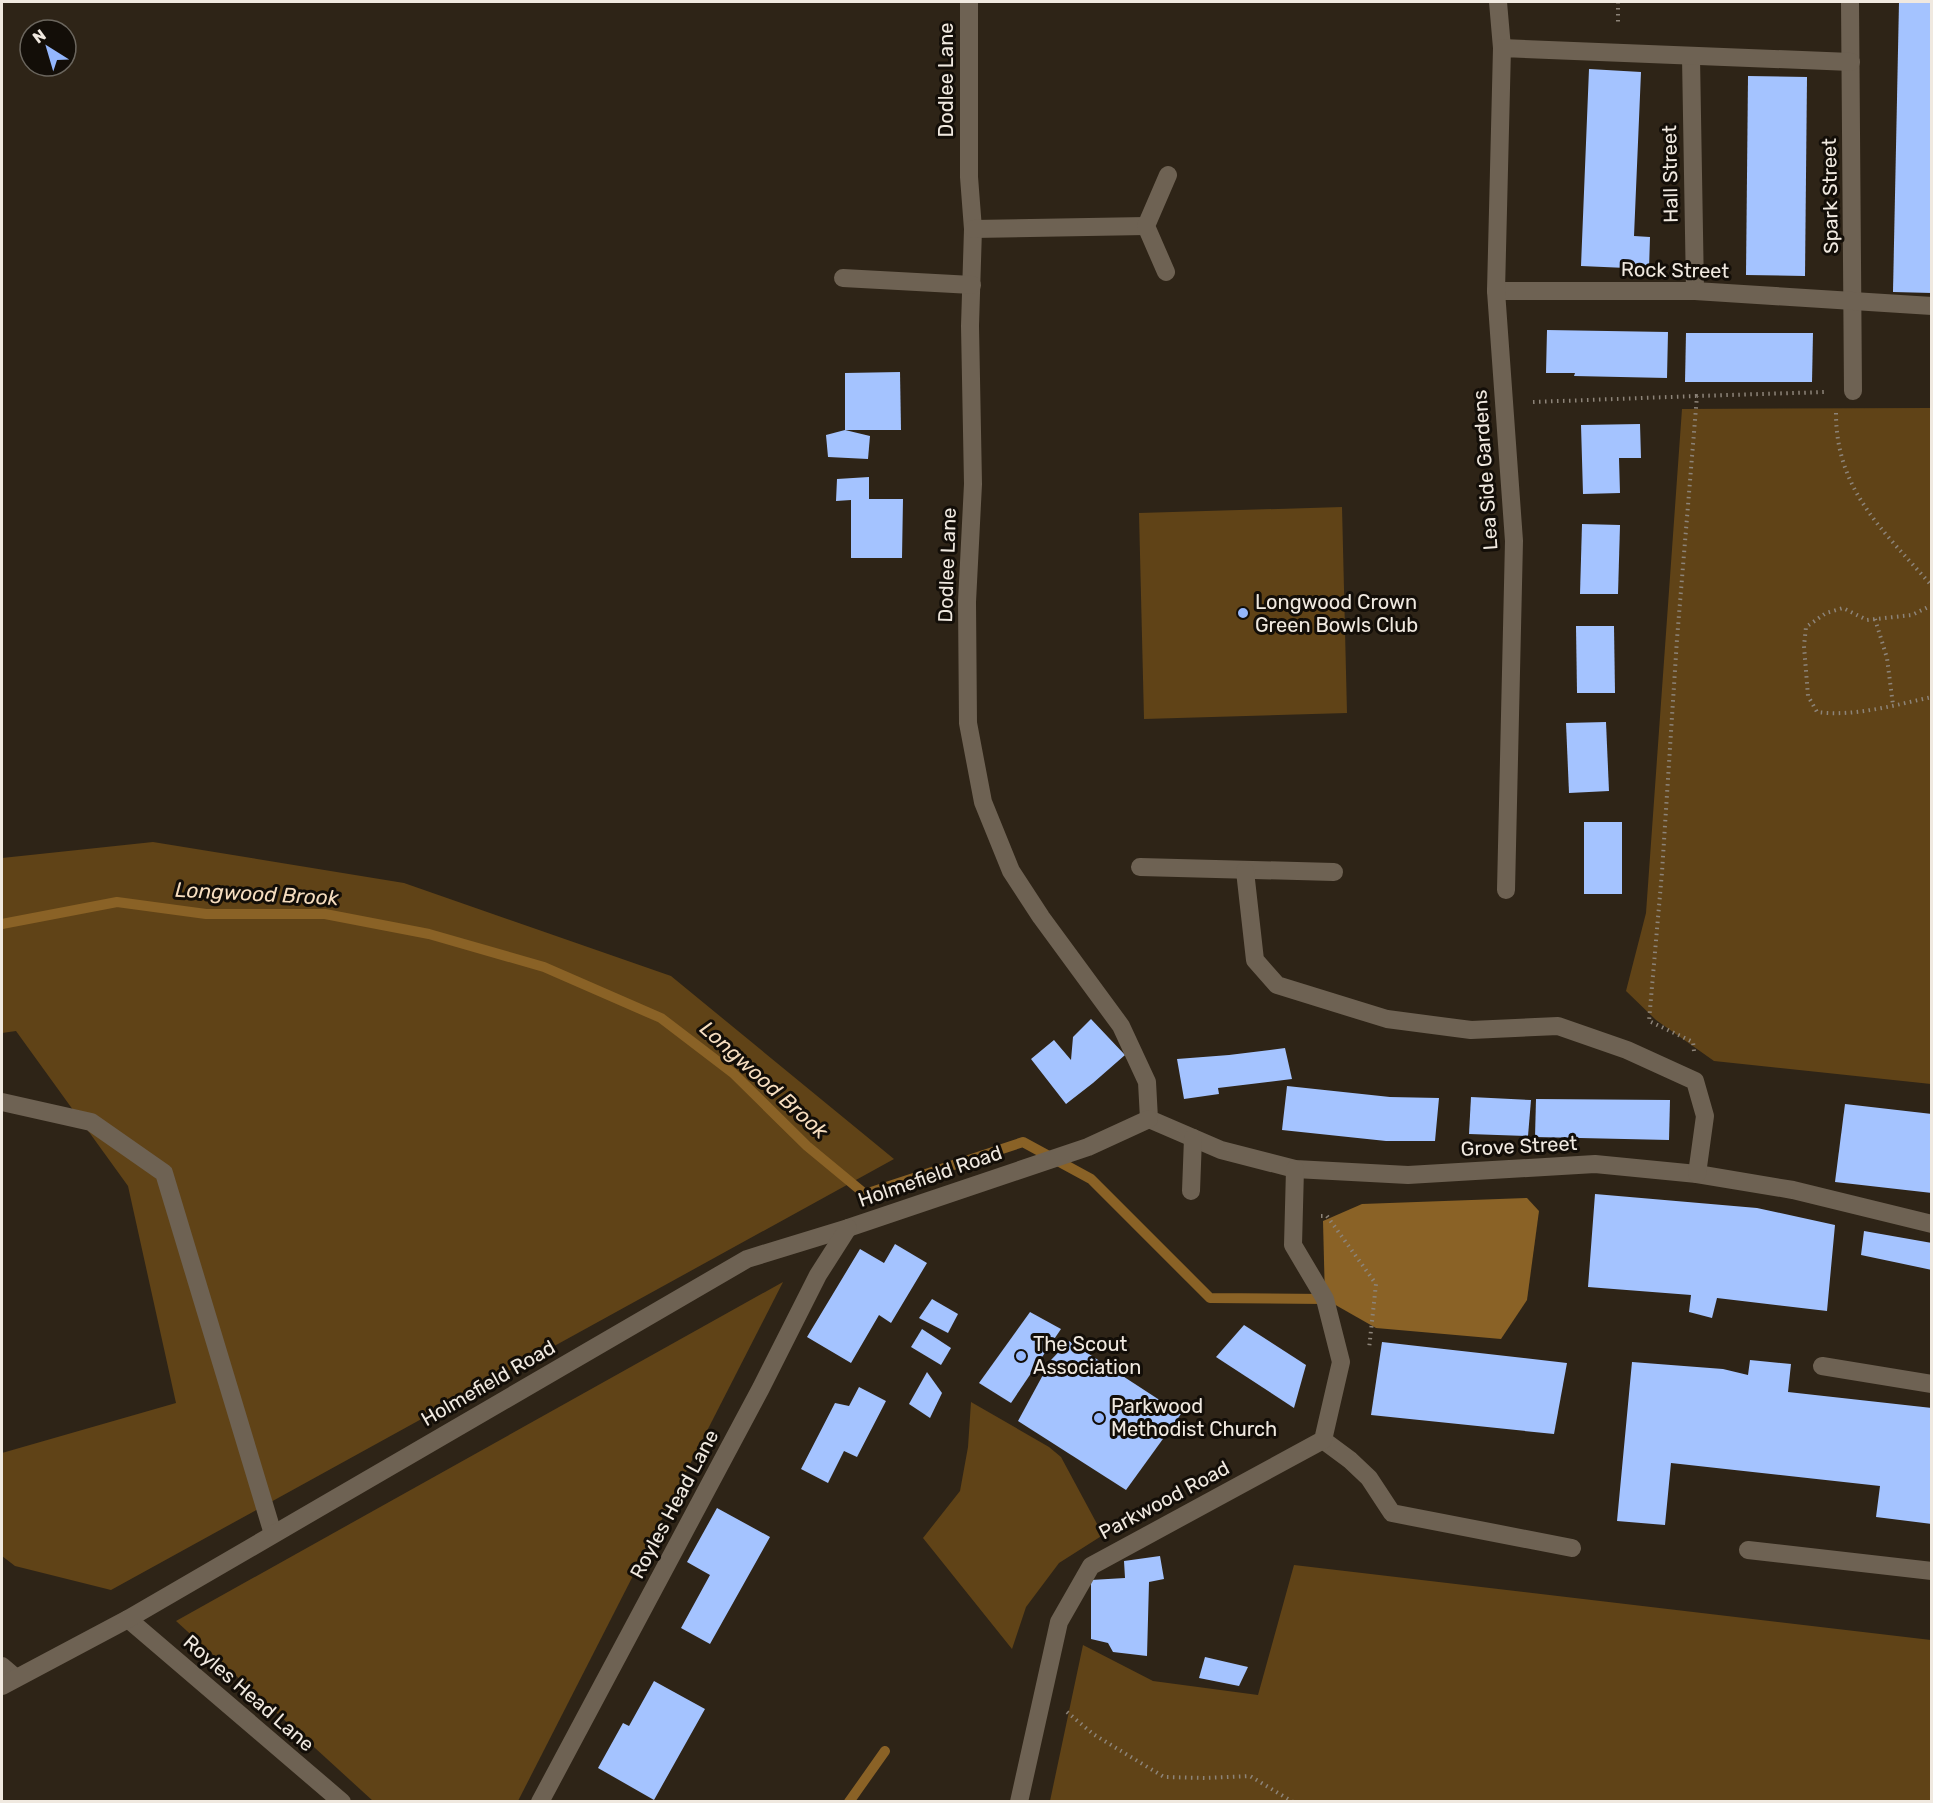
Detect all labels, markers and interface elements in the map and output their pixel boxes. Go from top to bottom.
north arrow [18,18,78,78]
street label: Dodlee Lane [934,23,958,137]
text: N [29,25,50,47]
street label: Hall Street [1657,125,1683,223]
street label: Spark Street [1817,138,1843,254]
street label: Rock Street [1621,257,1730,283]
street label: Lea Side Gardens [1467,389,1503,551]
street label: Dodlee Lane [933,507,961,623]
place label: Longwood Crown Green Bowls Club [1255,590,1418,637]
marker: Longwood Crown Green Bowls Club [1236,606,1250,620]
water label: Longwood Brook [175,877,341,910]
water label: Longwood Brook [695,1016,834,1144]
street label: Grove Street [1460,1131,1578,1161]
street label: Holmefield Road [855,1140,1005,1212]
place label: The Scout Association [1033,1332,1141,1379]
street label: Holmefield Road [417,1335,559,1431]
marker: The Scout Association [1014,1349,1028,1363]
place label: Parkwood Methodist Church [1111,1394,1277,1441]
marker: Parkwood Methodist Church [1092,1411,1106,1425]
street label: Royles Head Lane [625,1425,723,1583]
street label: Parkwood Road [1095,1455,1233,1545]
street label: Royles Head Lane [179,1630,319,1756]

